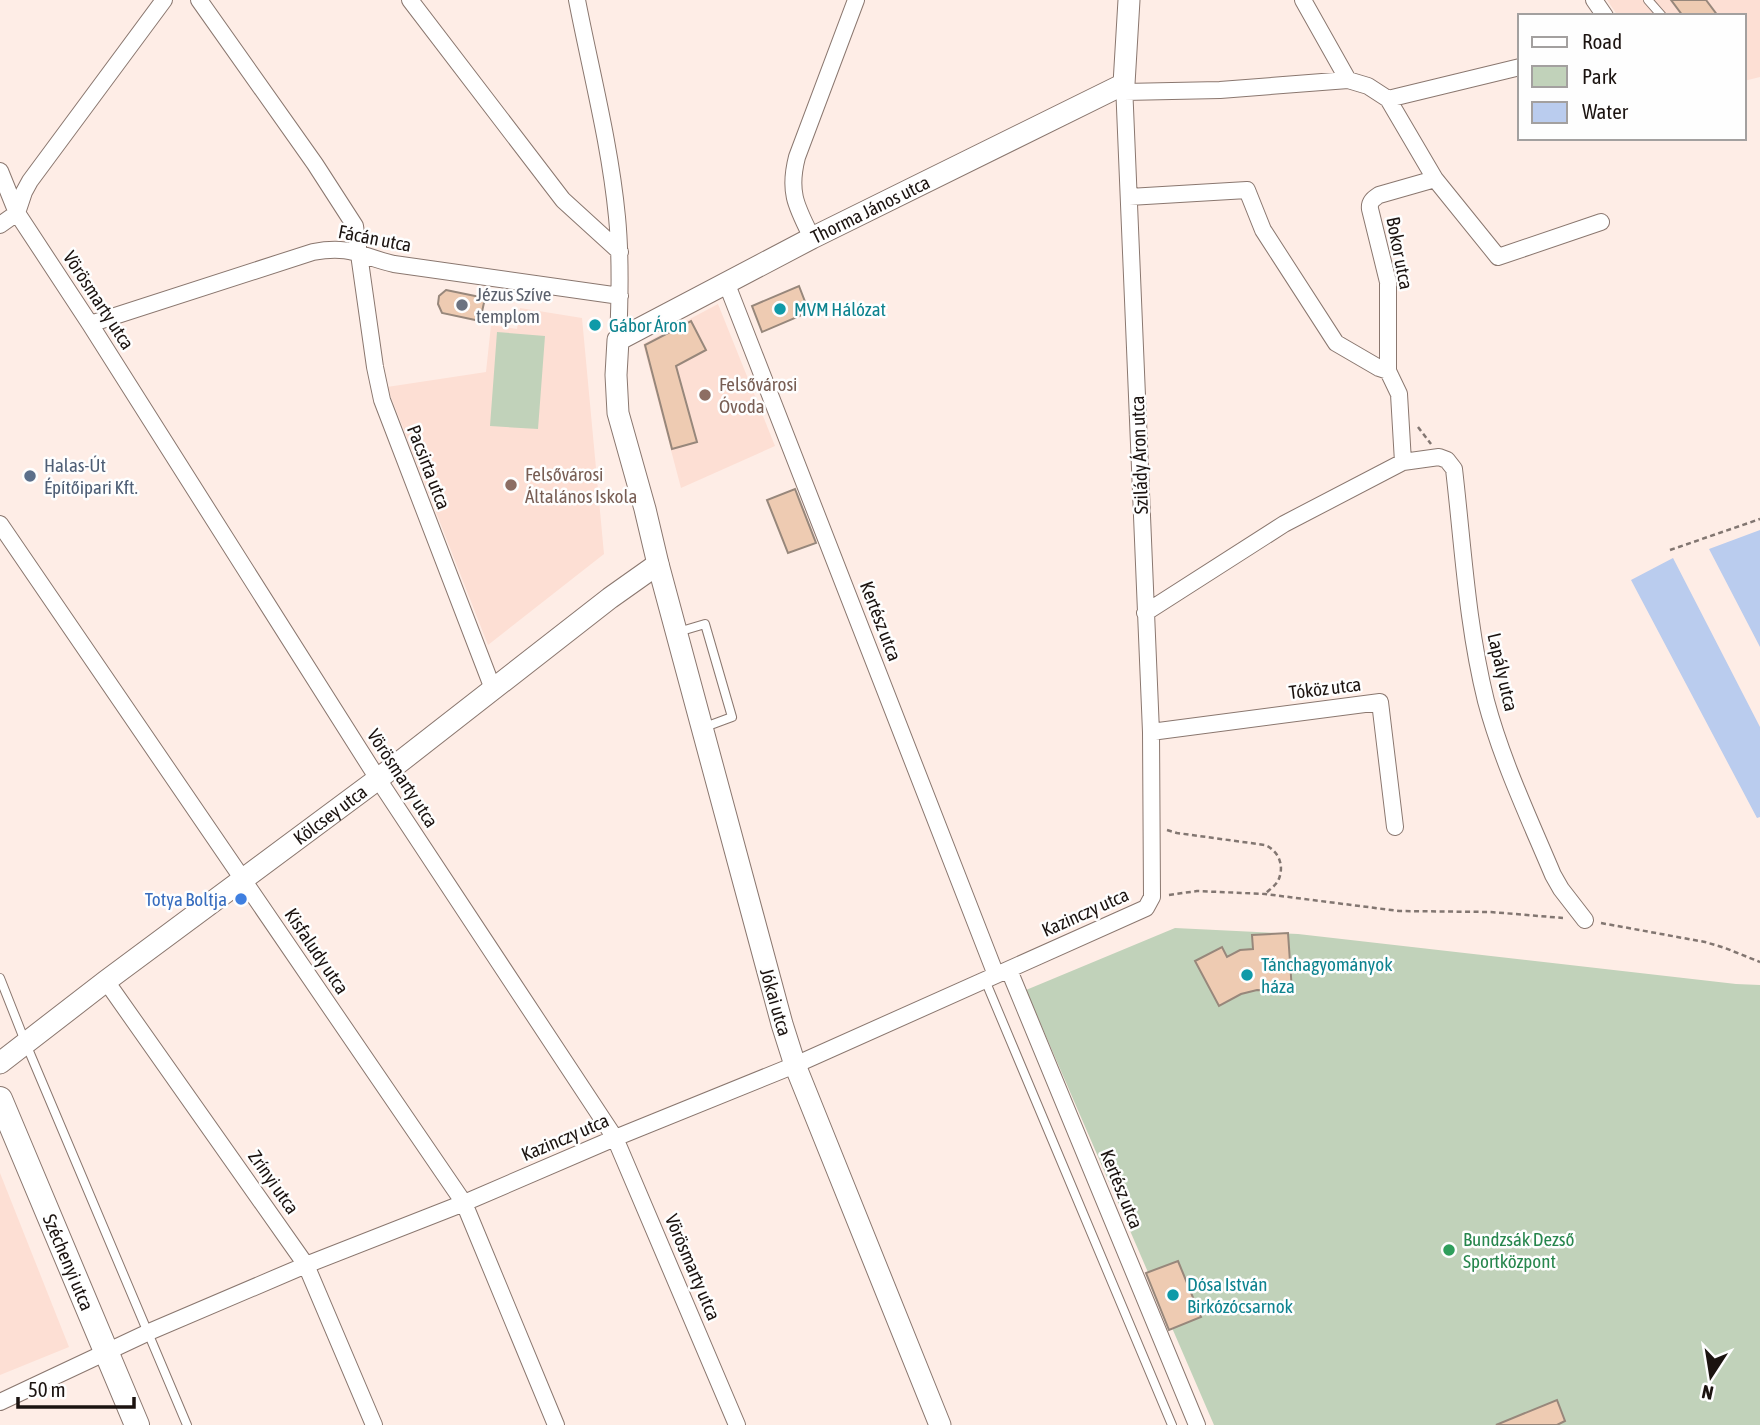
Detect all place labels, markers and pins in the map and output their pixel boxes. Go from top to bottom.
place label: Jézus Szíve templom [476,283,552,327]
marker: Jézus Szíve templom [454,297,470,313]
place label: MVM Hálózat [794,298,886,320]
marker: MVM Hálózat [772,301,788,317]
place label: Gábor Áron [609,314,687,336]
marker: Gábor Áron [587,317,603,333]
place label: Felsővárosi Óvoda [719,373,797,417]
marker: Felsővárosi Óvoda [697,387,713,403]
place label: Halas-Út Építőipari Kft. [44,454,138,498]
place label: Felsővárosi Általános Iskola [525,463,637,507]
marker: Halas-Út Építőipari Kft. [22,468,38,484]
marker: Felsővárosi Általános Iskola [503,477,519,493]
place label: Totya Boltja [145,888,227,910]
marker: Totya Boltja [233,891,249,907]
place label: Tánchagyományok háza [1261,953,1393,997]
marker: Tánchagyományok háza [1239,967,1255,983]
place label: Bundzsák Dezső Sportközpont [1463,1228,1575,1272]
marker: Bundzsák Dezső Sportközpont [1441,1242,1457,1258]
place label: Dósa István Birkózócsarnok [1187,1273,1294,1317]
marker: Dósa István Birkózócsarnok [1165,1287,1181,1303]

